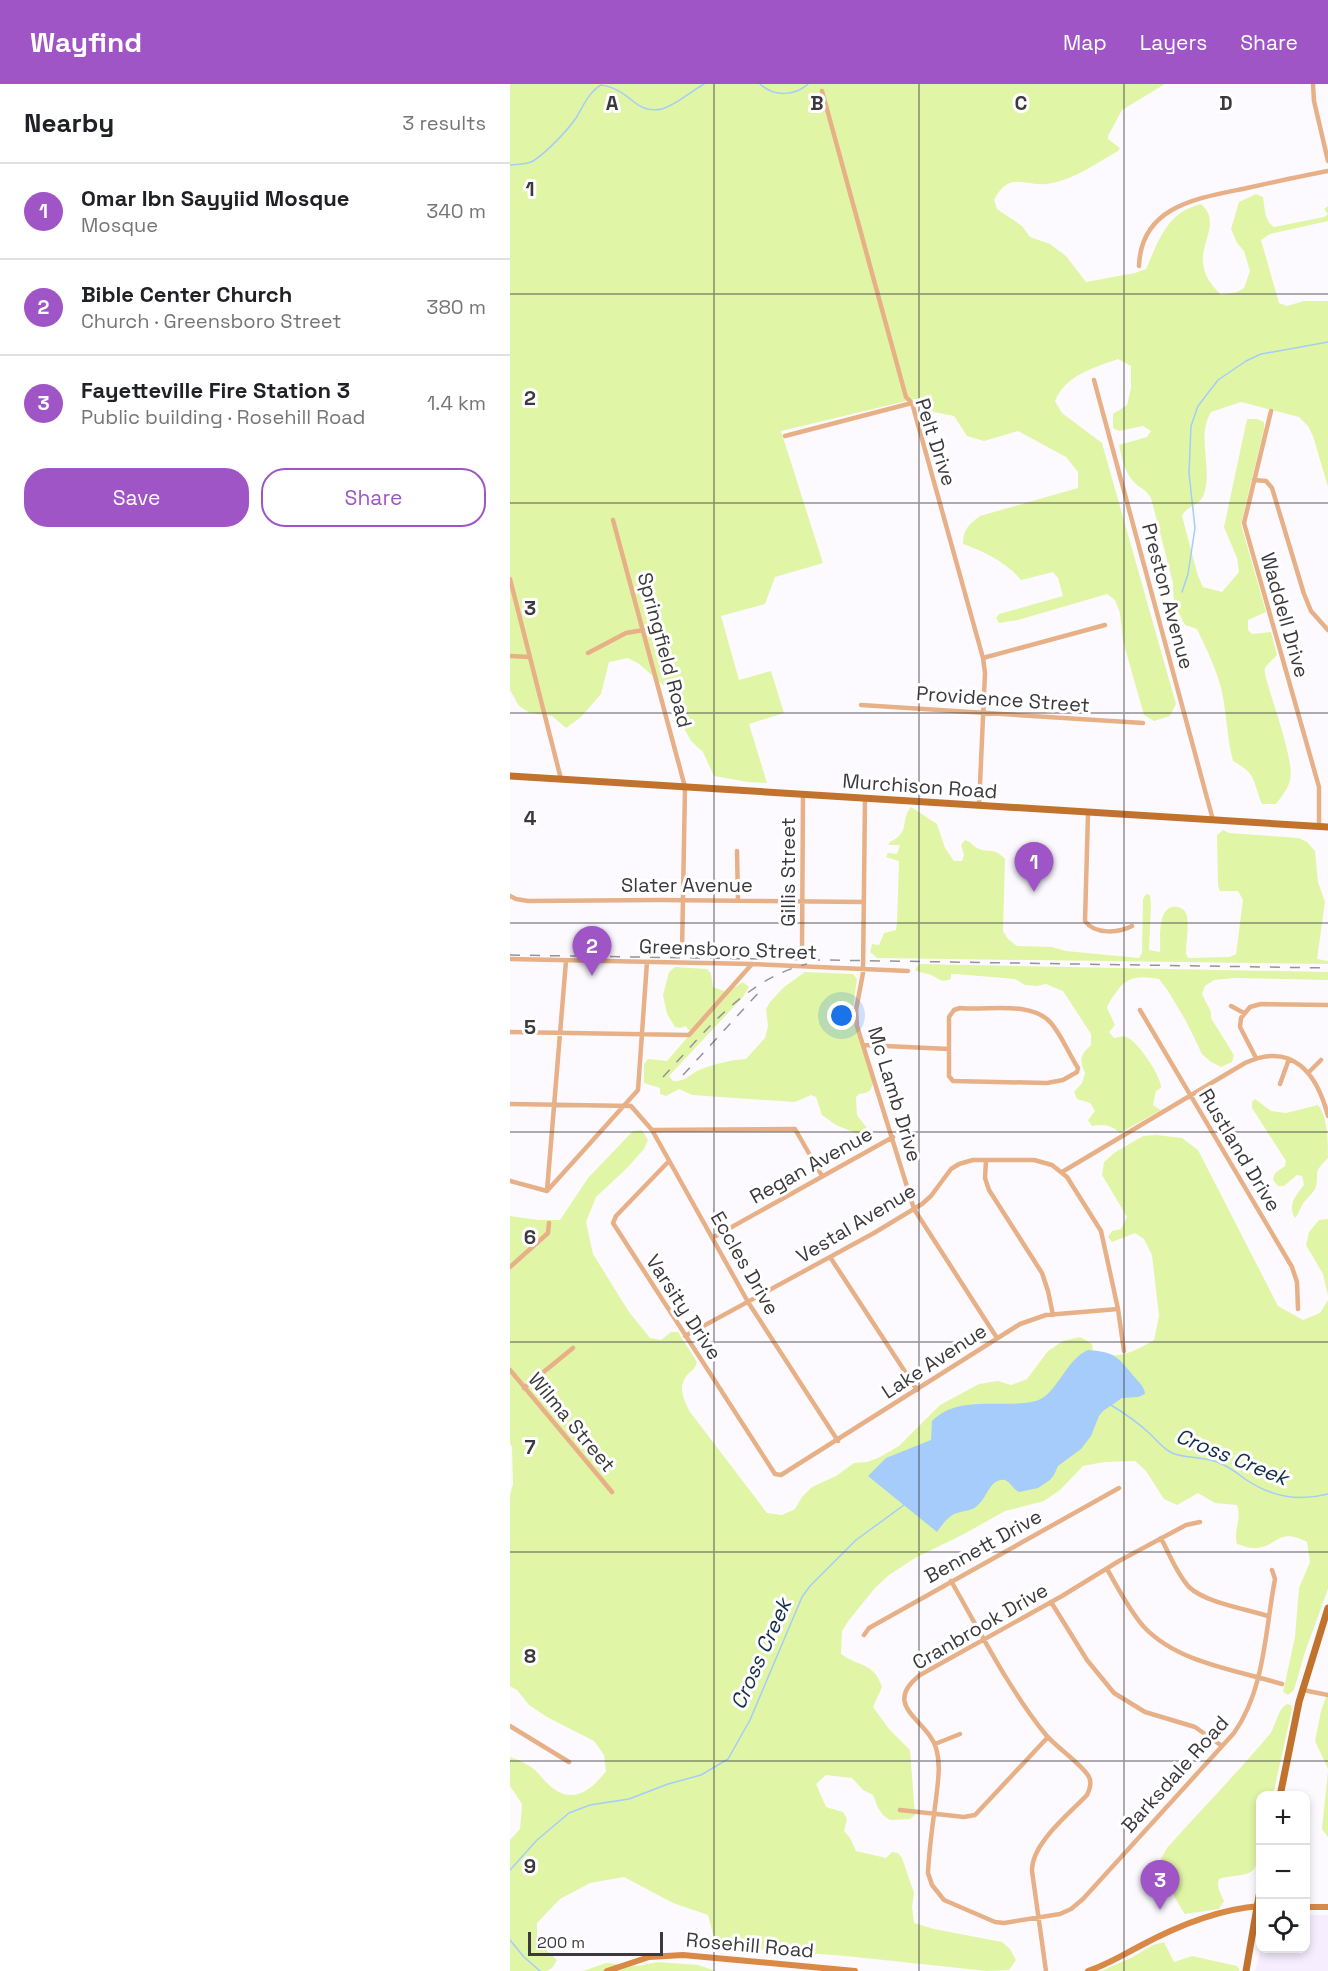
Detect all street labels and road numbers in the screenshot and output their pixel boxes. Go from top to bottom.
street label: Pelt Drive [910,395,962,489]
street label: Preston Avenue [1136,520,1200,672]
street label: Waddell Drive [1255,549,1315,681]
street label: Springfield Road [632,569,698,731]
street label: Providence Street [915,680,1091,718]
street label: Murchison Road [842,768,998,804]
street label: Gillis Street [775,817,801,927]
street label: Slater Avenue [621,872,753,898]
street label: Greensboro Street [639,933,817,965]
street label: Mc Lamb Drive [862,1023,928,1165]
street label: Rustland Drive [1193,1084,1287,1216]
street label: Regan Avenue [745,1121,877,1209]
street label: Vestal Avenue [792,1177,920,1269]
street label: Eccles Drive [705,1206,785,1320]
street label: Varsity Drive [640,1249,728,1365]
street label: Lake Avenue [877,1317,991,1405]
street label: Wilma Street [523,1367,621,1477]
street label: Bennett Drive [920,1503,1046,1589]
street label: Cranbrook Drive [908,1577,1052,1675]
street label: Barksdale Road [1116,1710,1234,1838]
street label: Rosehill Road [685,1926,815,1964]

